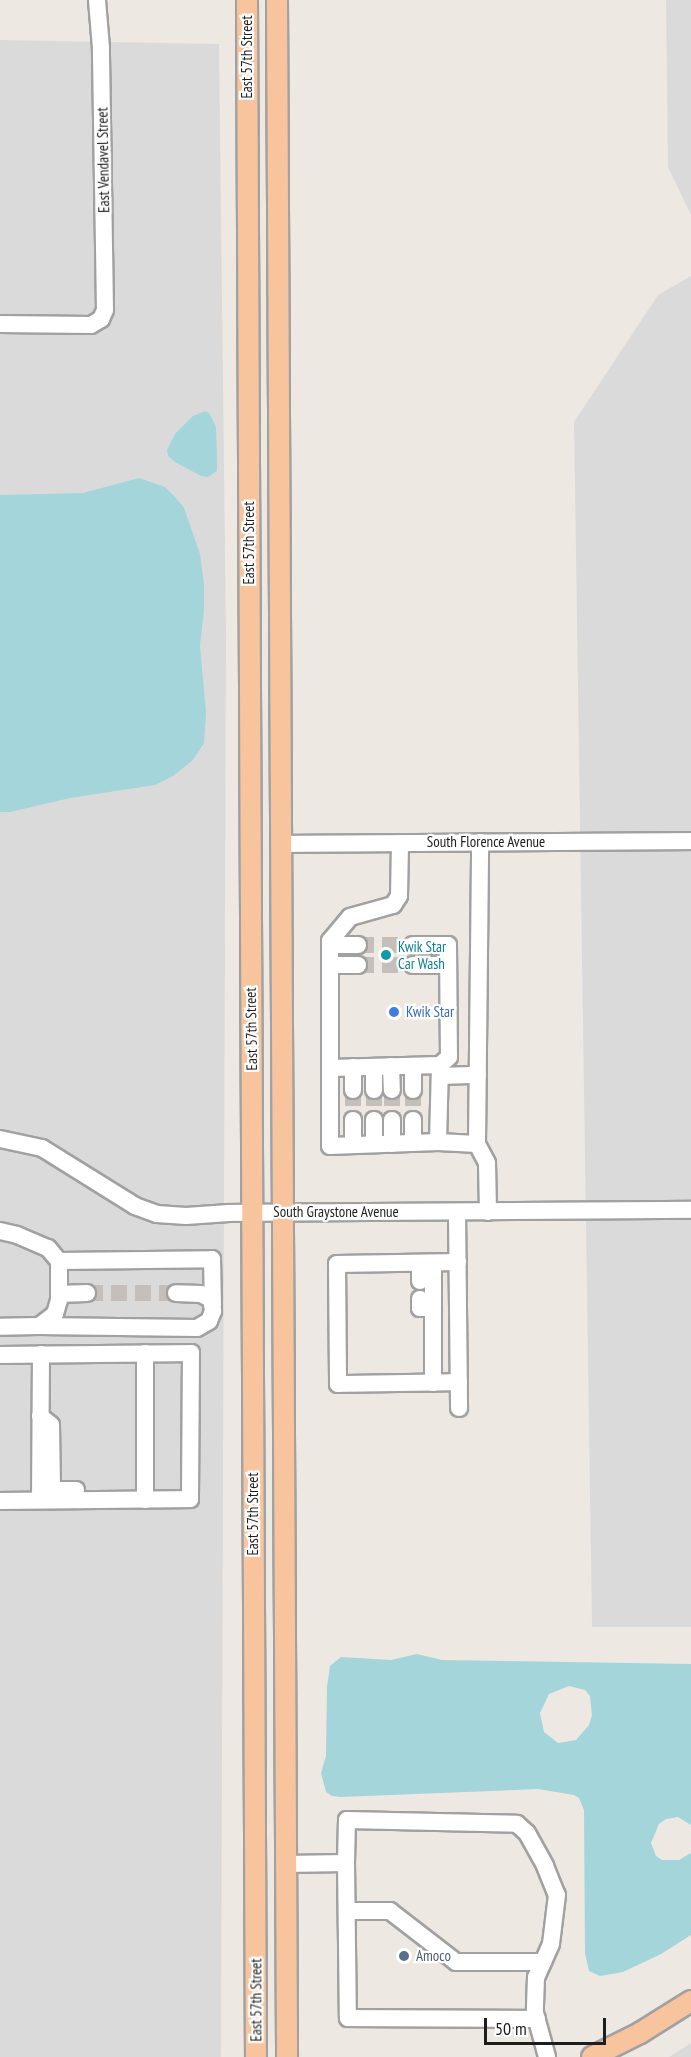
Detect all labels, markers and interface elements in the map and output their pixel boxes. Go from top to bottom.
street label: East 57th Street [238,15,256,99]
street label: East Vendavel Street [93,107,113,213]
street label: East 57th Street [240,501,258,585]
street label: South Florence Avenue [427,833,545,851]
place label: Kwik Star Car Wash [398,937,447,972]
marker: Kwik Star Car Wash [379,948,393,962]
street label: East 57th Street [241,987,261,1071]
place label: Kwik Star [406,1003,455,1021]
marker: Kwik Star [387,1005,401,1019]
street label: South Graystone Avenue [273,1203,399,1221]
street label: East 57th Street [244,1472,262,1556]
place label: Amoco [416,1947,451,1965]
marker: Amoco [397,1949,411,1963]
street label: East 57th Street [247,1958,265,2042]
scale bar [487,2006,608,2044]
text: 50 m [495,2017,527,2040]

